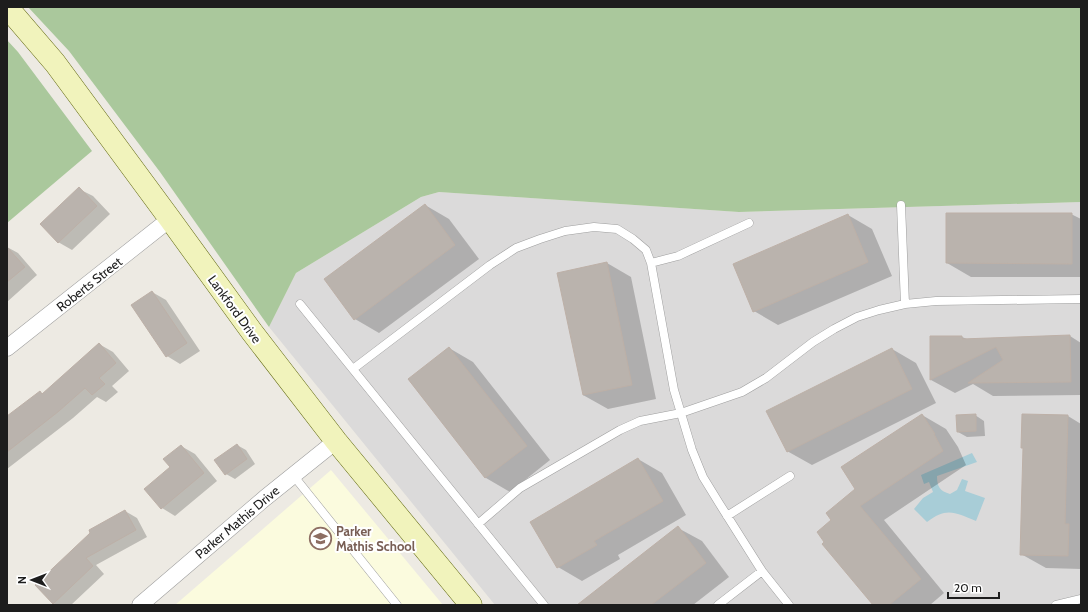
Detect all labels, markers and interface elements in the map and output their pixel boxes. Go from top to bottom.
street label: Roberts Street [53,253,125,315]
street label: Lankford Drive [205,272,265,347]
street label: Parker Mathis Drive [192,482,283,562]
place label: Parker Mathis School [336,523,416,554]
school or university icon: Parker Mathis School [307,525,333,551]
north arrow [12,560,52,600]
scale bar [948,574,999,600]
text: N [15,576,29,584]
text: 20 m [954,580,982,595]

